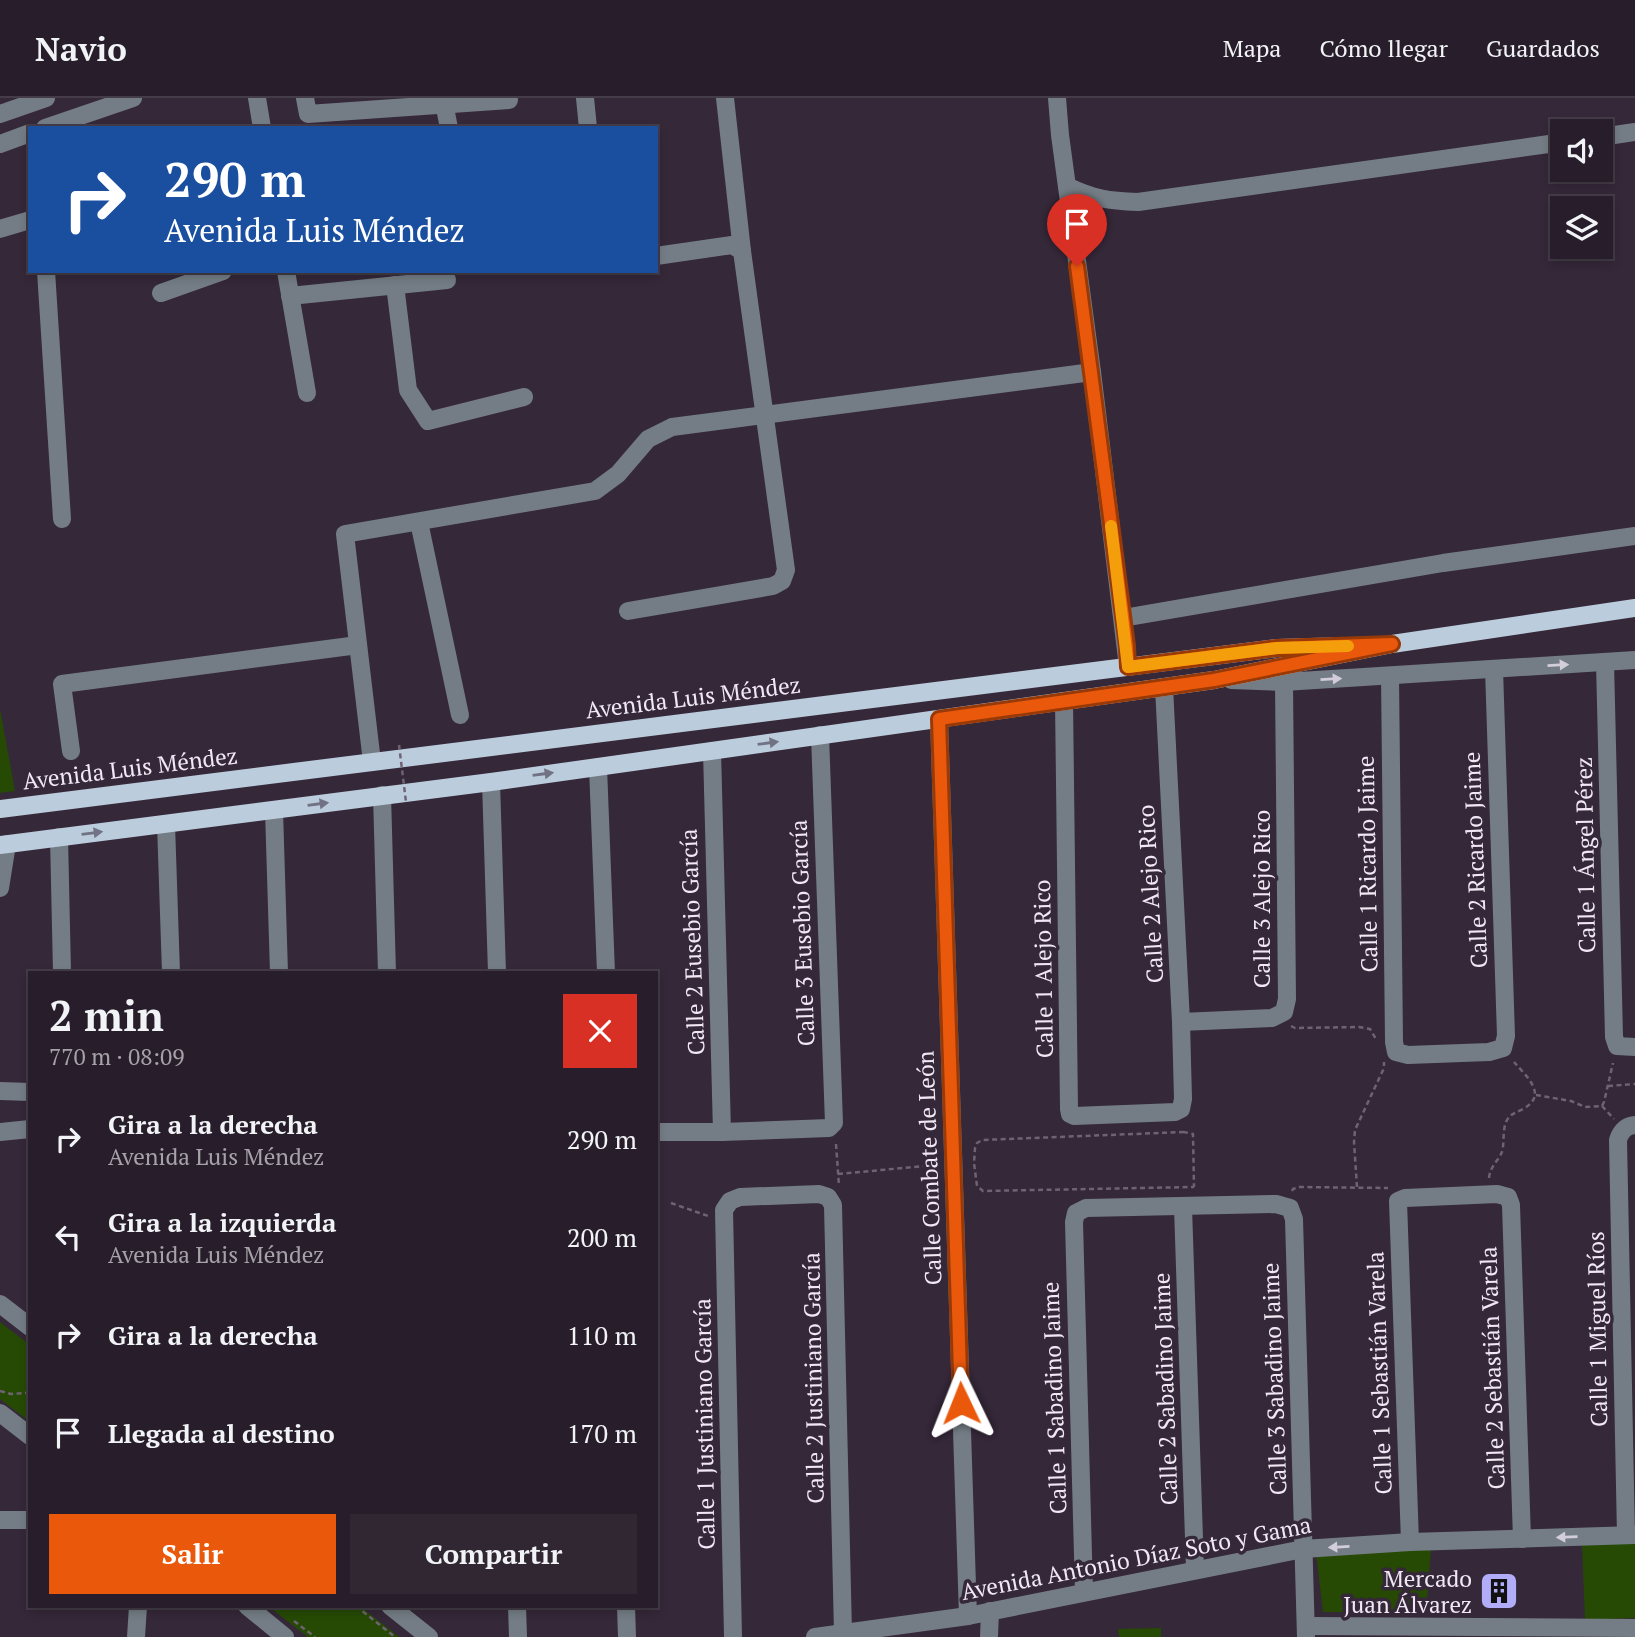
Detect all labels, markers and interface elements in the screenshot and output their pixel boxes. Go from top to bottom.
text: Navio [35,27,127,70]
text: Mapa [1223,32,1281,64]
text: Cómo llegar [1319,32,1448,64]
text: Guardados [1486,32,1600,64]
map controls [1550,119,1613,259]
button: sound [1550,119,1613,182]
text: 290 m [164,146,306,211]
icon: right [49,154,140,245]
pin [1047,194,1107,266]
button: layers [1550,196,1613,259]
icon: arrive [1058,205,1096,243]
text: Avenida Luis Méndez [164,209,465,251]
one-way arrow [1547,659,1569,670]
street label: Avenida Luis Méndez [584,668,802,726]
one-way arrow [1320,673,1342,684]
one-way arrow [758,737,780,748]
street label: Avenida Luis Méndez [21,739,239,797]
street label: Calle 2 Ricardo Jaime [1456,751,1494,969]
street label: Calle 1 Ricardo Jaime [1350,755,1384,973]
street label: Calle 1 Ángel Pérez [1568,757,1602,953]
one-way arrow [532,769,554,780]
one-way arrow [307,798,329,809]
street label: Calle 2 Alejo Rico [1130,804,1170,984]
street label: Calle 3 Alejo Rico [1246,810,1277,988]
street label: Calle 3 Eusebio García [783,819,821,1047]
one-way arrow [81,827,103,838]
street label: Calle 2 Eusebio García [673,828,711,1056]
street label: Calle 1 Alejo Rico [1026,879,1060,1059]
text: 2 min [49,987,164,1043]
button: close [563,994,637,1068]
text: 770 m · 08:09 [49,1041,184,1072]
street label: Calle Combate de León [909,1050,949,1286]
text: Gira a la derecha [108,1107,318,1141]
icon: right [49,1120,87,1158]
text: 290 m [567,1122,637,1156]
text: Avenida Luis Méndez [108,1141,324,1172]
text: Gira a la izquierda [108,1205,336,1239]
icon: left [49,1218,87,1256]
text: 200 m [567,1220,637,1254]
street label: Calle 1 Miguel Ríos [1580,1231,1614,1427]
text: Avenida Luis Méndez [108,1239,324,1270]
street label: Calle 2 Sebastián Varela [1472,1245,1512,1490]
street label: Calle 1 Sebastián Varela [1359,1250,1399,1495]
street label: Calle 2 Justiniano García [795,1252,831,1504]
street label: Calle 3 Sabadino Jaime [1254,1262,1294,1496]
street label: Calle 2 Sabadino Jaime [1145,1272,1185,1506]
street label: Calle 1 Sabadino Jaime [1034,1281,1074,1515]
street label: Calle 1 Justiniano García [686,1298,722,1550]
icon: right [49,1316,87,1354]
text: Gira a la derecha [108,1318,318,1352]
text: 110 m [567,1318,637,1352]
position arrow [924,1366,998,1440]
icon: arrive [49,1414,87,1452]
text: Llegada al destino [108,1416,335,1450]
text: 170 m [567,1416,637,1450]
street label: Avenida Antonio Díaz Soto y Gama [958,1509,1314,1607]
button: Salir [49,1514,336,1594]
button: Compartir [350,1514,637,1594]
one-way arrow [1556,1532,1578,1543]
one-way arrow [1328,1541,1350,1552]
place label: Mercado Juan Álvarez [1343,1563,1472,1620]
building icon: Mercado Juan Álvarez [1478,1570,1520,1612]

